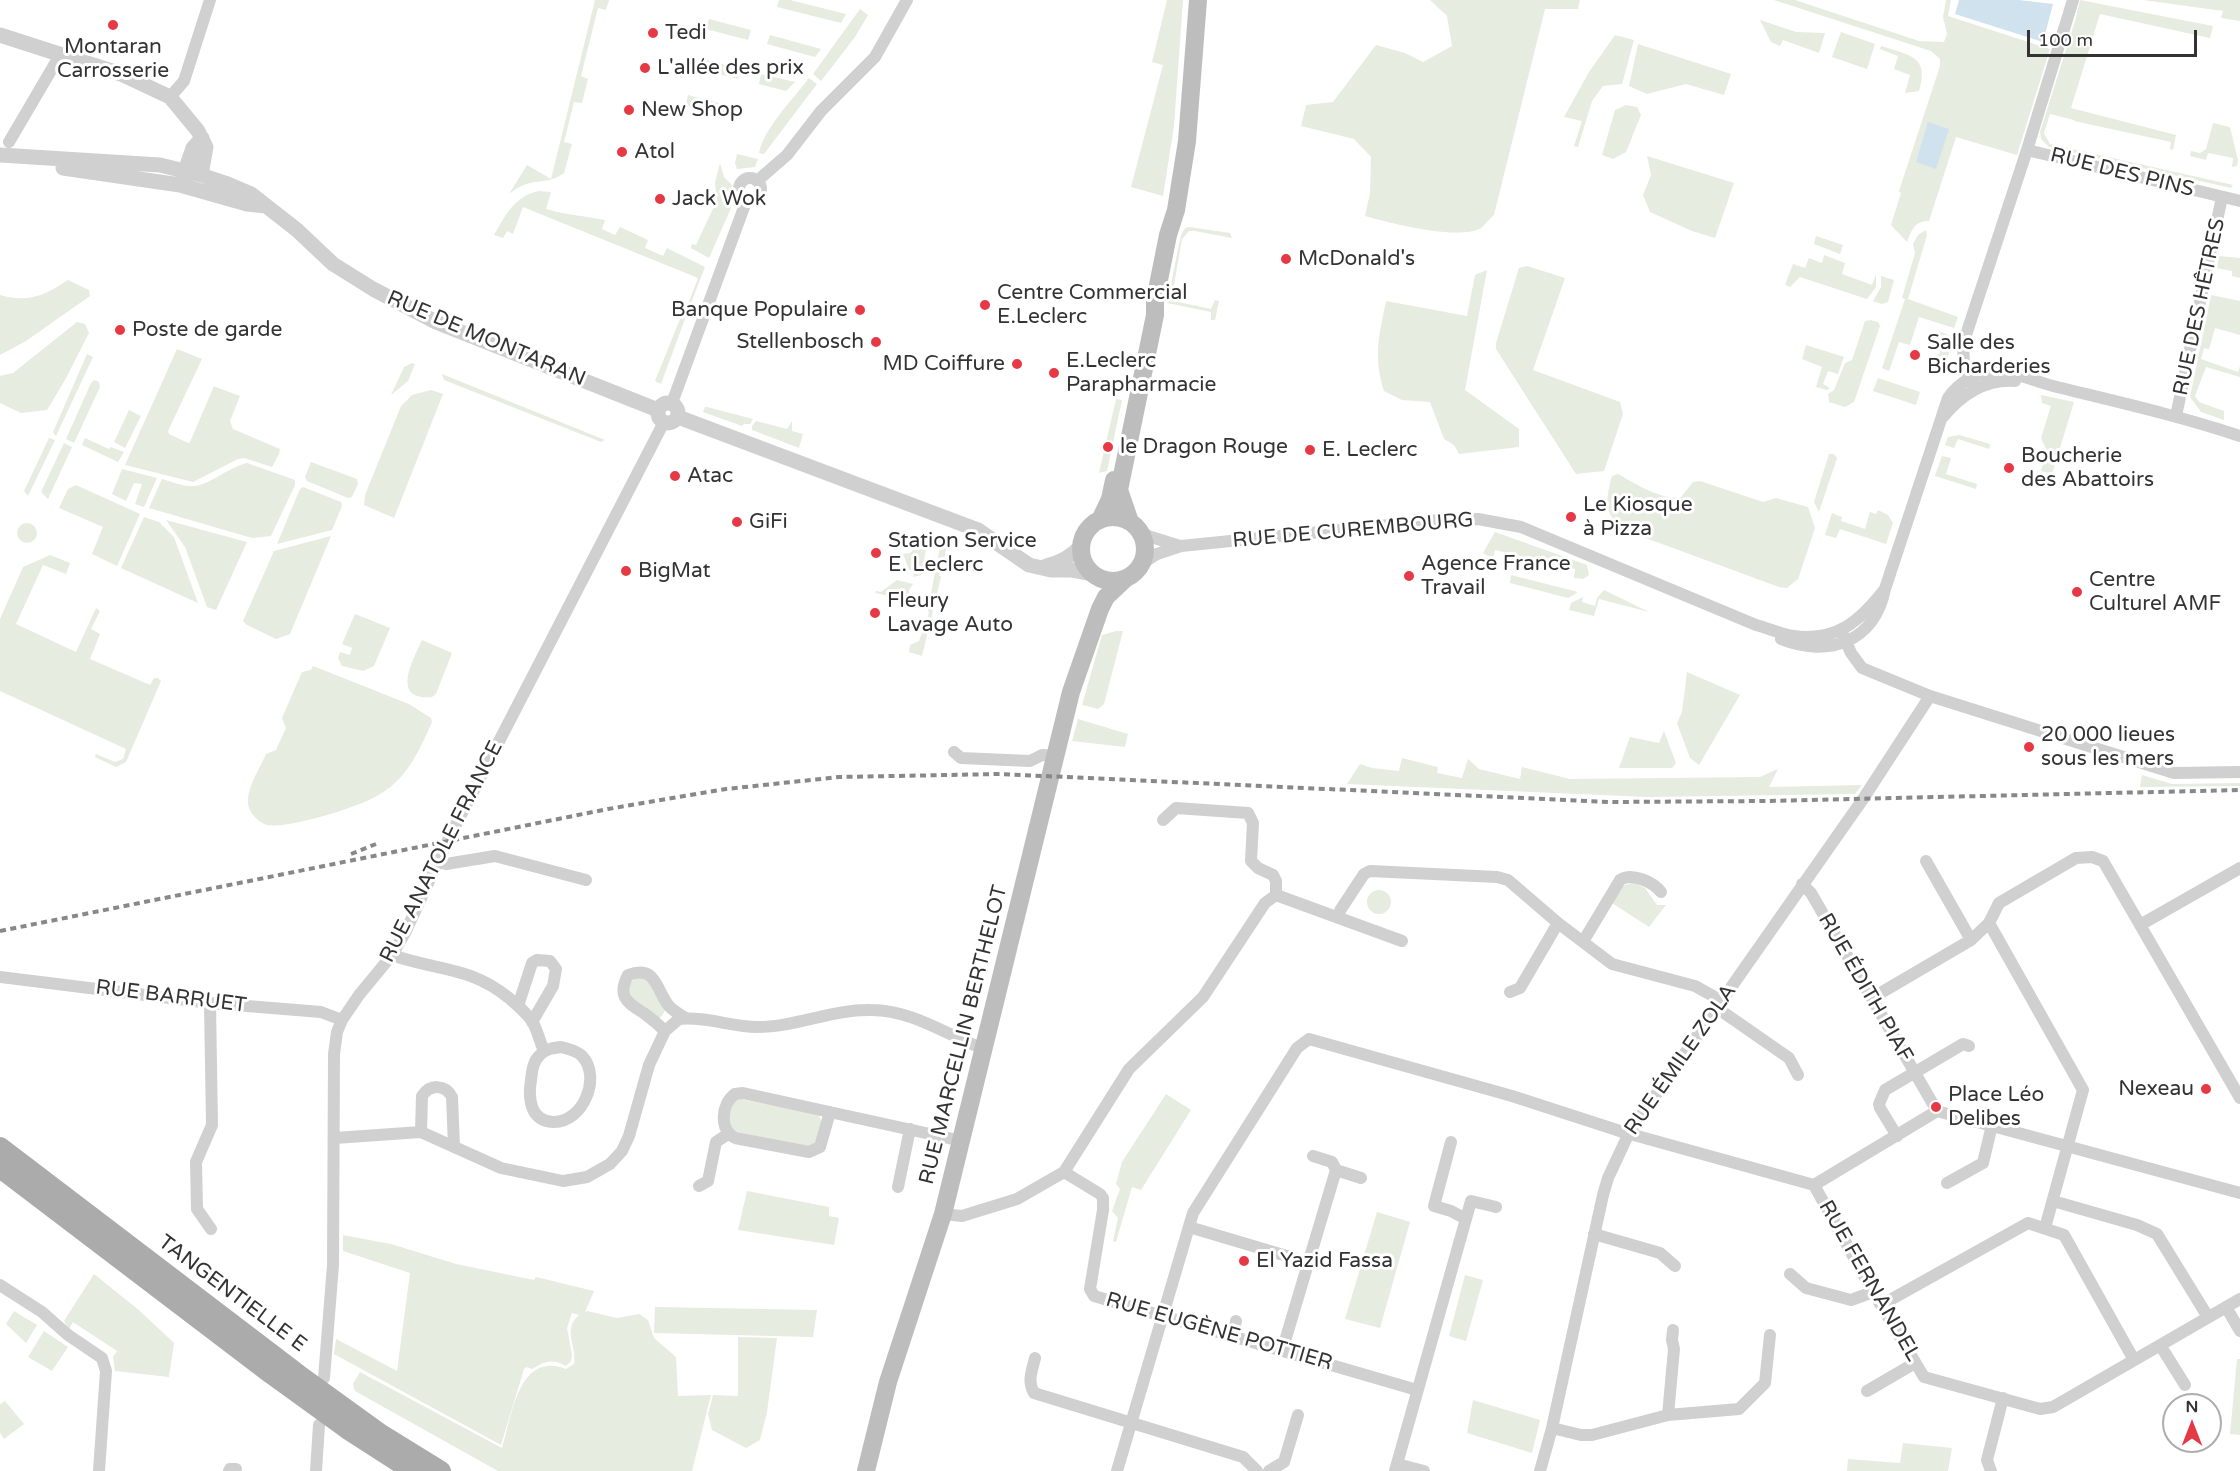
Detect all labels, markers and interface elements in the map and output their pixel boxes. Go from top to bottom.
marker: Montaran Carrosserie [106,18,120,32]
scale bar [2030,18,2200,56]
place label: Tedi [665,20,707,46]
marker: Tedi [646,26,660,40]
text: 100 m [2038,29,2093,51]
place label: Montaran Carrosserie [57,34,169,84]
place label: L'allée des prix [657,55,804,81]
marker: L'allée des prix [638,61,652,75]
place label: New Shop [641,97,743,123]
marker: New Shop [622,103,636,117]
place label: Atol [634,139,675,165]
street label: RUE DES PINS [2048,143,2196,203]
marker: Atol [615,145,629,159]
place label: Jack Wok [672,186,766,212]
marker: Jack Wok [653,192,667,206]
street label: RUE DES HÊTRES [2169,216,2231,398]
place label: McDonald's [1298,246,1415,272]
marker: McDonald's [1279,252,1293,266]
place label: Centre Commercial E.Leclerc [997,280,1187,330]
street label: RUE DE MONTARAN [383,286,589,392]
place label: Banque Populaire [671,297,848,323]
marker: Centre Commercial E.Leclerc [978,298,992,312]
marker: Banque Populaire [853,303,867,317]
place label: Poste de garde [132,317,282,343]
marker: Poste de garde [113,323,127,337]
place label: Stellenbosch [737,329,864,355]
place label: Salle des Bicharderies [1927,330,2051,380]
marker: Stellenbosch [869,335,883,349]
place label: E.Leclerc Parapharmacie [1066,348,1216,398]
marker: Salle des Bicharderies [1908,348,1922,362]
place label: MD Coiffure [883,351,1005,377]
marker: MD Coiffure [1010,357,1024,371]
marker: E.Leclerc Parapharmacie [1047,366,1061,380]
place label: le Dragon Rouge [1120,434,1288,460]
place label: E. Leclerc [1322,437,1418,463]
marker: le Dragon Rouge [1101,440,1115,454]
marker: E. Leclerc [1303,443,1317,457]
place label: Boucherie des Abattoirs [2021,443,2154,493]
marker: Boucherie des Abattoirs [2002,461,2016,475]
place label: Atac [687,463,733,489]
marker: Atac [668,469,682,483]
place label: Le Kiosque à Pizza [1583,492,1693,542]
street label: RUE DE CUREMBOURG [1231,508,1475,554]
place label: GiFi [749,509,788,535]
marker: Le Kiosque à Pizza [1564,510,1578,524]
marker: GiFi [730,515,744,529]
place label: Station Service E. Leclerc [888,528,1037,578]
marker: Station Service E. Leclerc [869,546,883,560]
place label: Agence France Travail [1421,551,1571,601]
place label: BigMat [638,558,711,584]
marker: BigMat [619,564,633,578]
place label: Centre Culturel AMF [2089,567,2221,617]
marker: Agence France Travail [1402,569,1416,583]
marker: Centre Culturel AMF [2070,585,2084,599]
place label: Fleury Lavage Auto [887,588,1013,638]
marker: Fleury Lavage Auto [868,606,882,620]
place label: 20 000 lieues sous les mers [2041,722,2175,772]
street label: RUE ANATOLE FRANCE [375,737,509,967]
marker: 20 000 lieues sous les mers [2022,740,2036,754]
street label: RUE MARCELLIN BERTHELOT [915,883,1013,1187]
street label: RUE ÉDITH PIAF [1812,909,1918,1067]
street label: RUE BARRUET [94,975,248,1019]
street label: RUE ÉMILE ZOLA [1620,980,1742,1140]
place label: Nexeau [2118,1076,2194,1102]
place label: Place Léo Delibes [1948,1082,2044,1132]
marker: Nexeau [2199,1082,2213,1096]
marker: Place Léo Delibes [1929,1100,1943,1114]
street label: RUE FERNANDEL [1813,1196,1925,1366]
street label: TANGENTIELLE E [153,1230,311,1358]
place label: El Yazid Fassa [1256,1248,1393,1274]
marker: El Yazid Fassa [1237,1254,1251,1268]
street label: RUE EUGÈNE POTTIER [1103,1288,1335,1376]
north arrow [2162,1393,2222,1453]
text: N [2186,1397,2198,1417]

